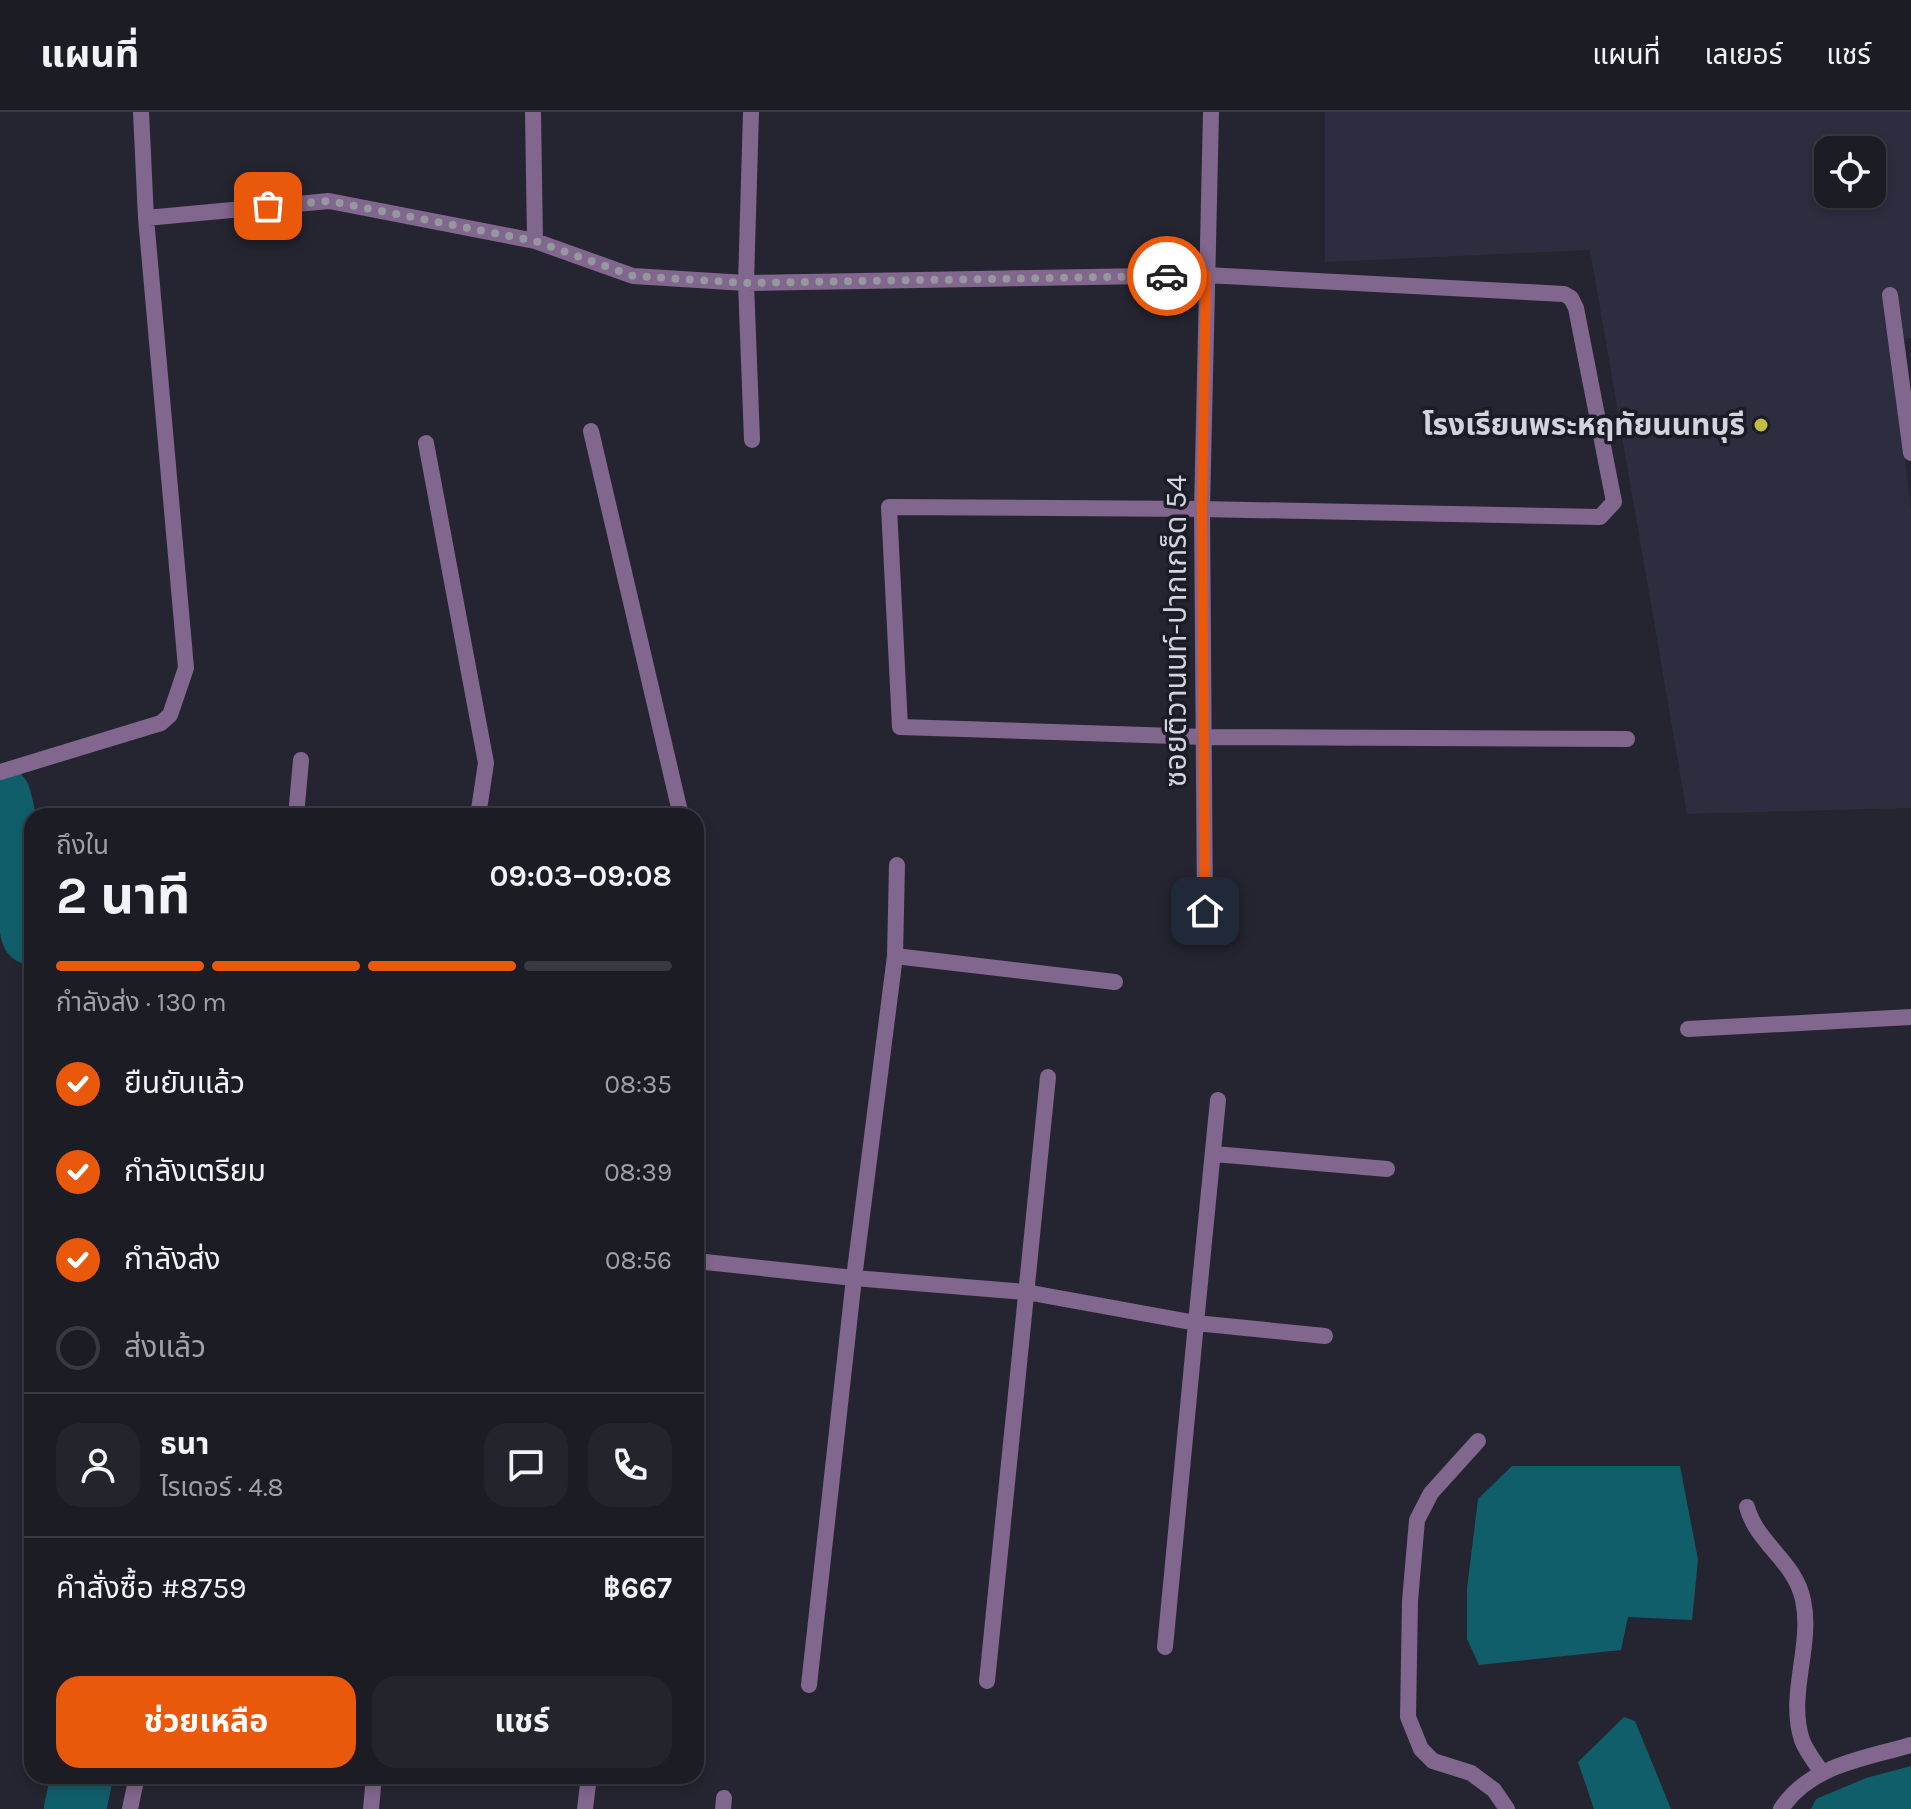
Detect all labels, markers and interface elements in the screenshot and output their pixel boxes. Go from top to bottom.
text: แผนที่ [40,32,139,77]
text: แผนที่ [1592,38,1661,71]
text: เลเยอร์ [1705,38,1782,71]
text: แชร์ [1826,38,1871,71]
map controls [1814,136,1886,208]
button: locate [1814,136,1886,208]
pin [234,172,302,240]
icon: bag [246,184,290,228]
courier [1127,236,1207,316]
icon: car [1145,254,1189,298]
place label: โรงเรียนพระหฤทัยนนทบุรี [1422,407,1745,443]
marker: โรงเรียนพระหฤทัยนนทบุรี [1752,416,1770,434]
street label: ซอยติวานนท์-ปากเกร็ด 54 [1158,475,1194,787]
text: ถึงใน [56,830,109,861]
text: 09:03–09:08 [490,858,672,894]
text: 2 นาที [56,865,190,926]
pin [1171,877,1239,945]
icon: home [1183,889,1227,933]
text: กำลังส่ง · 130 m [56,987,227,1018]
icon: check [56,1062,100,1106]
text: ยืนยันแล้ว [124,1065,245,1101]
text: 08:35 [605,1069,672,1100]
icon: check [56,1150,100,1194]
text: กำลังเตรียม [124,1153,266,1189]
text: 08:39 [604,1157,672,1188]
icon: check [56,1238,100,1282]
text: กำลังส่ง [124,1241,221,1277]
text: 08:56 [605,1245,672,1276]
text: ส่งแล้ว [124,1329,206,1365]
button: person [56,1423,140,1507]
button: chat [484,1423,568,1507]
button: phone [588,1423,672,1507]
text: ธนา [160,1426,209,1462]
text: ไรเดอร์ · 4.8 [160,1472,284,1503]
text: คำสั่งซื้อ #8759 [56,1570,247,1606]
text: ฿667 [603,1570,672,1606]
button: ช่วยเหลือ [56,1676,356,1768]
button: แชร์ [372,1676,672,1768]

